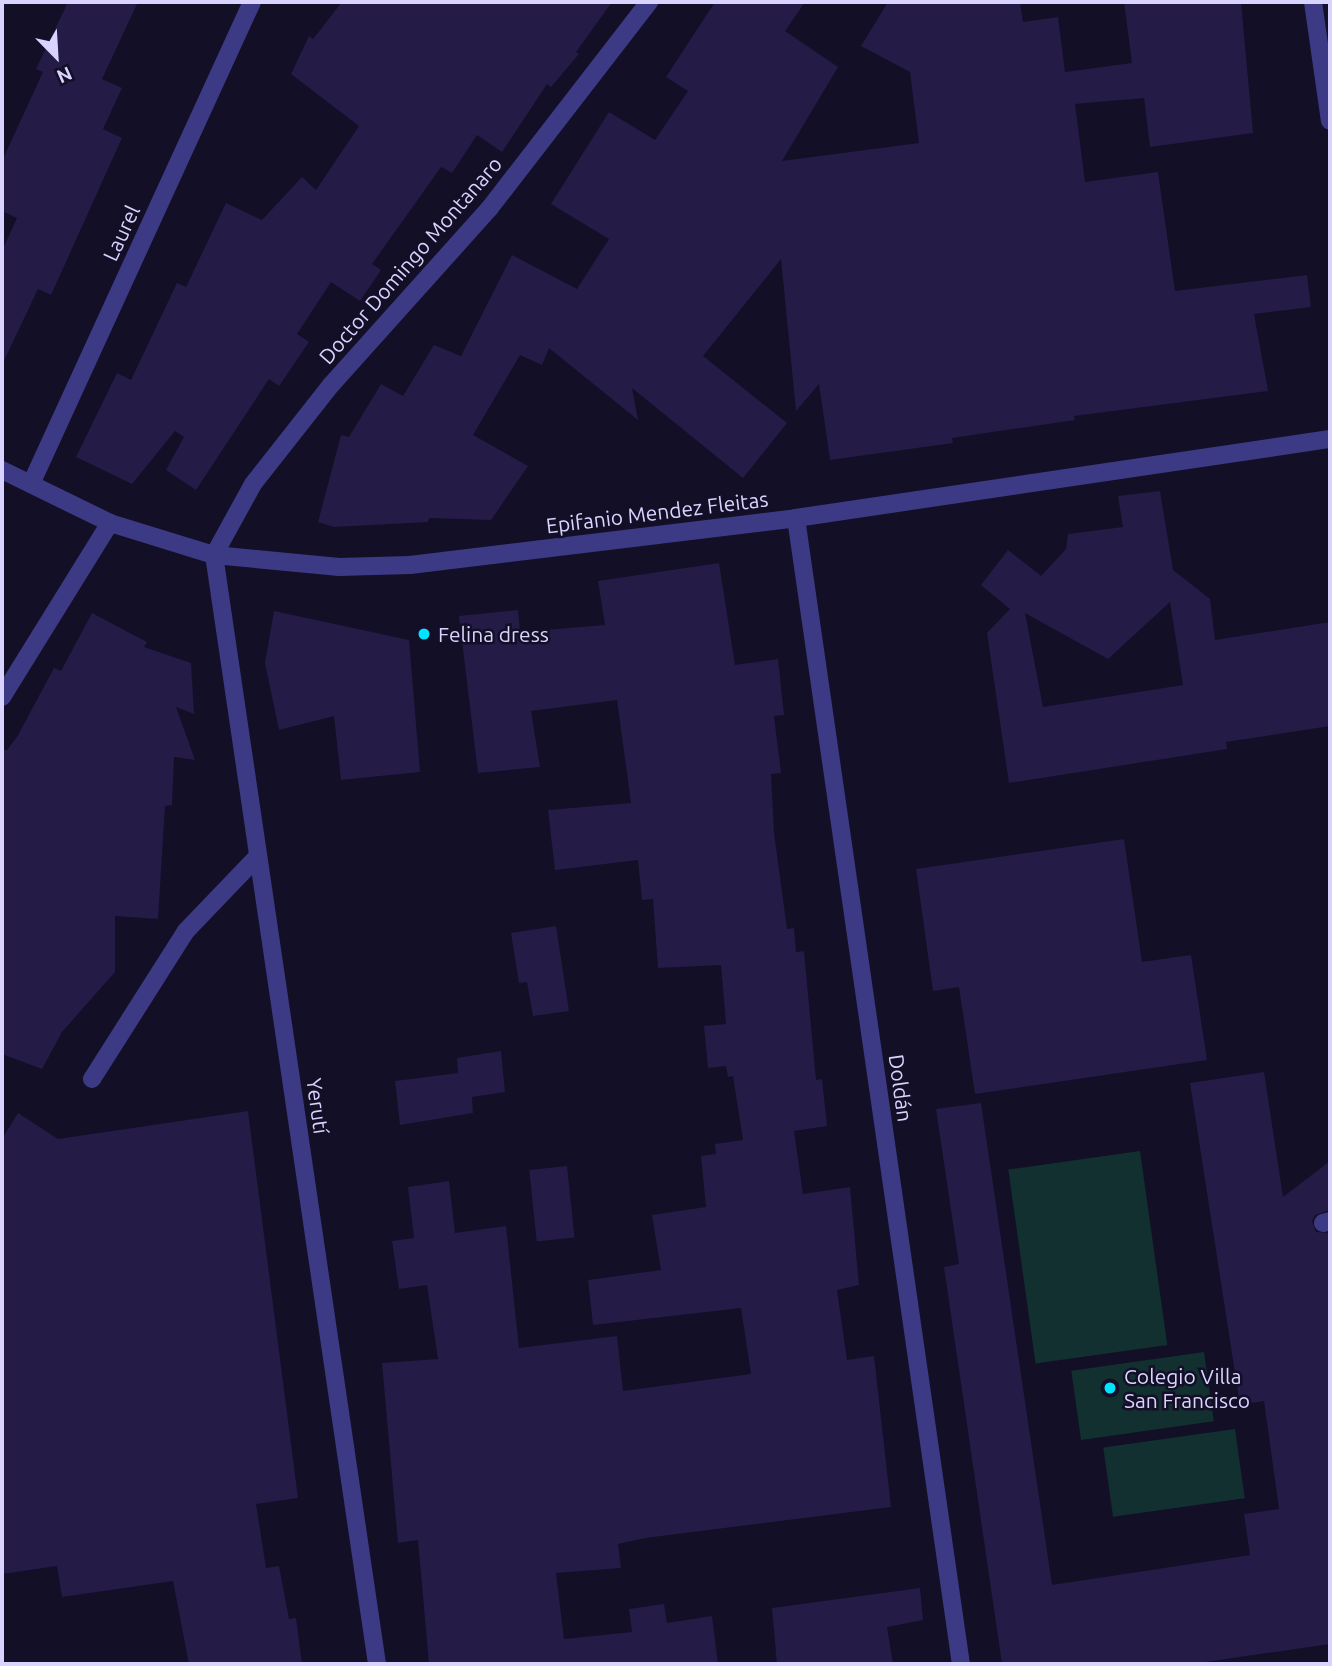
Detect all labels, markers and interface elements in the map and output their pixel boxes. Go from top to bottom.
north arrow [21,21,91,91]
text: N [54,62,75,88]
street label: Doctor Domingo Montanaro [313,151,507,369]
street label: Laurel [97,201,145,265]
street label: Epifanio Mendez Fleitas [544,486,770,538]
place label: Felina dress [438,621,549,647]
marker: Felina dress [416,626,432,642]
street label: Doldán [884,1053,918,1123]
street label: Yerutí [302,1076,334,1136]
place label: Colegio Villa San Francisco [1124,1363,1250,1413]
marker: Colegio Villa San Francisco [1102,1380,1118,1396]

